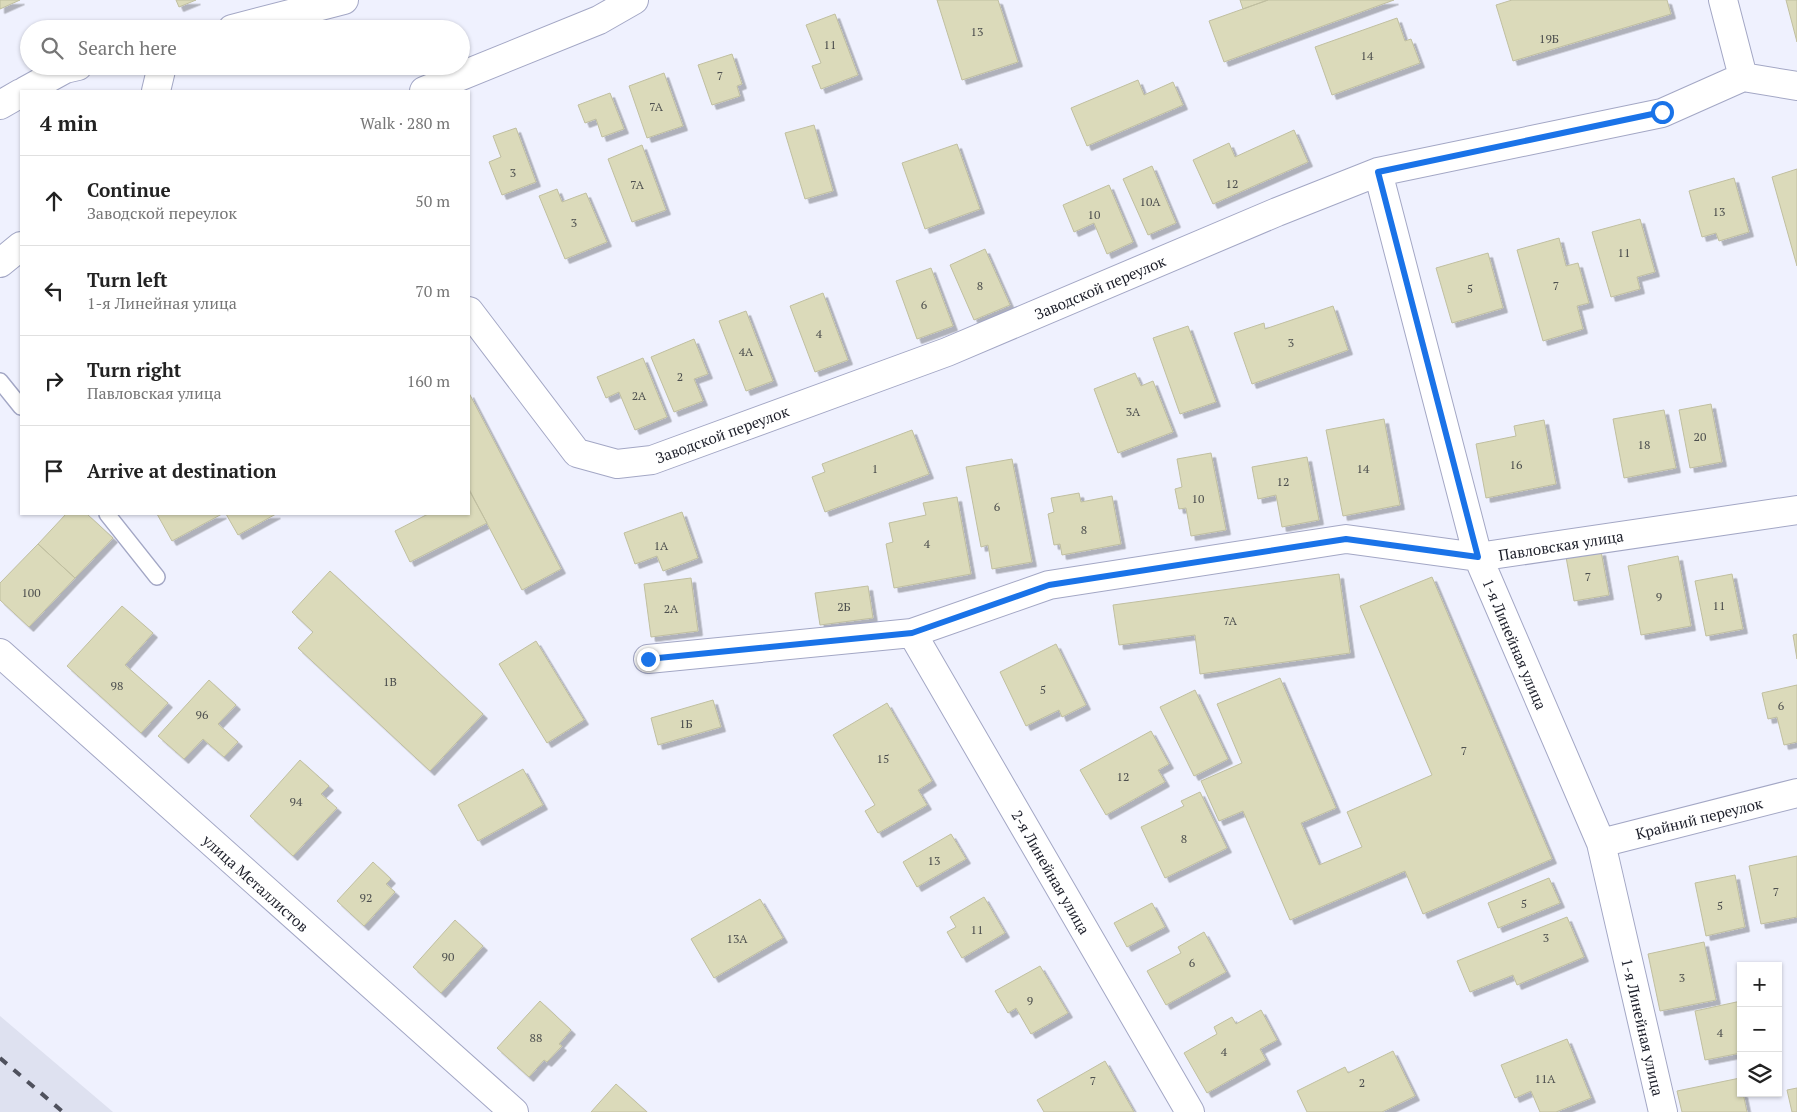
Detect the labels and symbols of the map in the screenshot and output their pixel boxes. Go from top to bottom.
house number: 13 [971,24,983,39]
house number: 19Б [1539,31,1559,46]
house number: 11 [824,37,836,52]
house number: 14 [1361,48,1374,63]
house number: 7 [717,68,723,83]
house number: 7А [649,99,664,114]
route start [1651,101,1674,124]
house number: 3 [510,165,516,180]
house number: 12 [1226,176,1238,191]
house number: 7А [630,177,645,192]
house number: 10А [1140,194,1161,209]
house number: 13 [1713,204,1725,219]
house number: 10 [1088,207,1100,222]
house number: 3 [571,215,577,230]
house number: 11 [1618,245,1630,260]
street label: Заводской переулок [1031,250,1169,324]
house number: 8 [977,278,983,293]
house number: 7 [1553,278,1559,293]
house number: 5 [1467,281,1473,296]
house number: 6 [921,297,928,312]
house number: 4 [816,326,823,341]
house number: 3 [1288,335,1294,350]
house number: 4А [739,344,754,359]
house number: 2 [677,369,683,384]
house number: 2А [632,388,647,403]
street label: Заводской переулок [652,400,792,467]
house number: 3А [1126,404,1141,419]
house number: 20 [1694,429,1706,444]
house number: 18 [1638,437,1650,452]
house number: 16 [1510,457,1523,472]
house number: 1 [872,461,878,476]
house number: 14 [1357,461,1370,476]
house number: 12 [1277,474,1289,489]
house number: 10 [1192,491,1204,506]
house number: 6 [994,499,1001,514]
house number: 8 [1081,522,1087,537]
street label: Павловская улица [1497,525,1625,565]
house number: 4 [924,536,931,551]
house number: 1А [654,538,669,553]
house number: 7 [1585,569,1591,584]
street label: 1-я Линейная улица [1478,575,1552,713]
house number: 100 [21,585,41,600]
house number: 9 [1656,589,1662,604]
house number: 11 [1713,598,1725,613]
house number: 2Б [837,599,851,614]
house number: 2А [664,601,679,616]
house number: 7А [1223,613,1238,628]
route end [637,648,660,671]
house number: 1В [383,674,397,689]
house number: 98 [111,678,123,693]
house number: 5 [1040,682,1046,697]
house number: 6 [1778,698,1785,713]
house number: 96 [196,707,209,722]
house number: 1Б [679,716,693,731]
house number: 7 [1461,743,1467,758]
house number: 15 [877,751,889,766]
house number: 12 [1117,769,1129,784]
street label: Крайний переулок [1633,792,1766,843]
house number: 94 [290,794,303,809]
street label: 2-я Линейная улица [1007,806,1095,938]
street label: улица Металлистов [198,829,313,936]
house number: 8 [1181,831,1187,846]
house number: 13 [928,853,940,868]
house number: 7 [1773,884,1779,899]
house number: 92 [360,890,372,905]
house number: 5 [1521,896,1527,911]
house number: 5 [1717,898,1723,913]
house number: 11 [971,922,983,937]
house number: 3 [1543,930,1549,945]
house number: 13А [727,931,748,946]
house number: 90 [442,949,454,964]
house number: 6 [1189,955,1196,970]
street label: 1-я Линейная улица [1617,956,1669,1098]
house number: 3 [1679,970,1685,985]
house number: 9 [1027,993,1033,1008]
house number: 4 [1717,1025,1724,1040]
house number: 88 [530,1030,542,1045]
house number: 4 [1221,1044,1228,1059]
house number: 11А [1535,1071,1556,1086]
house number: 7 [1090,1073,1096,1088]
house number: 2 [1359,1075,1365,1090]

